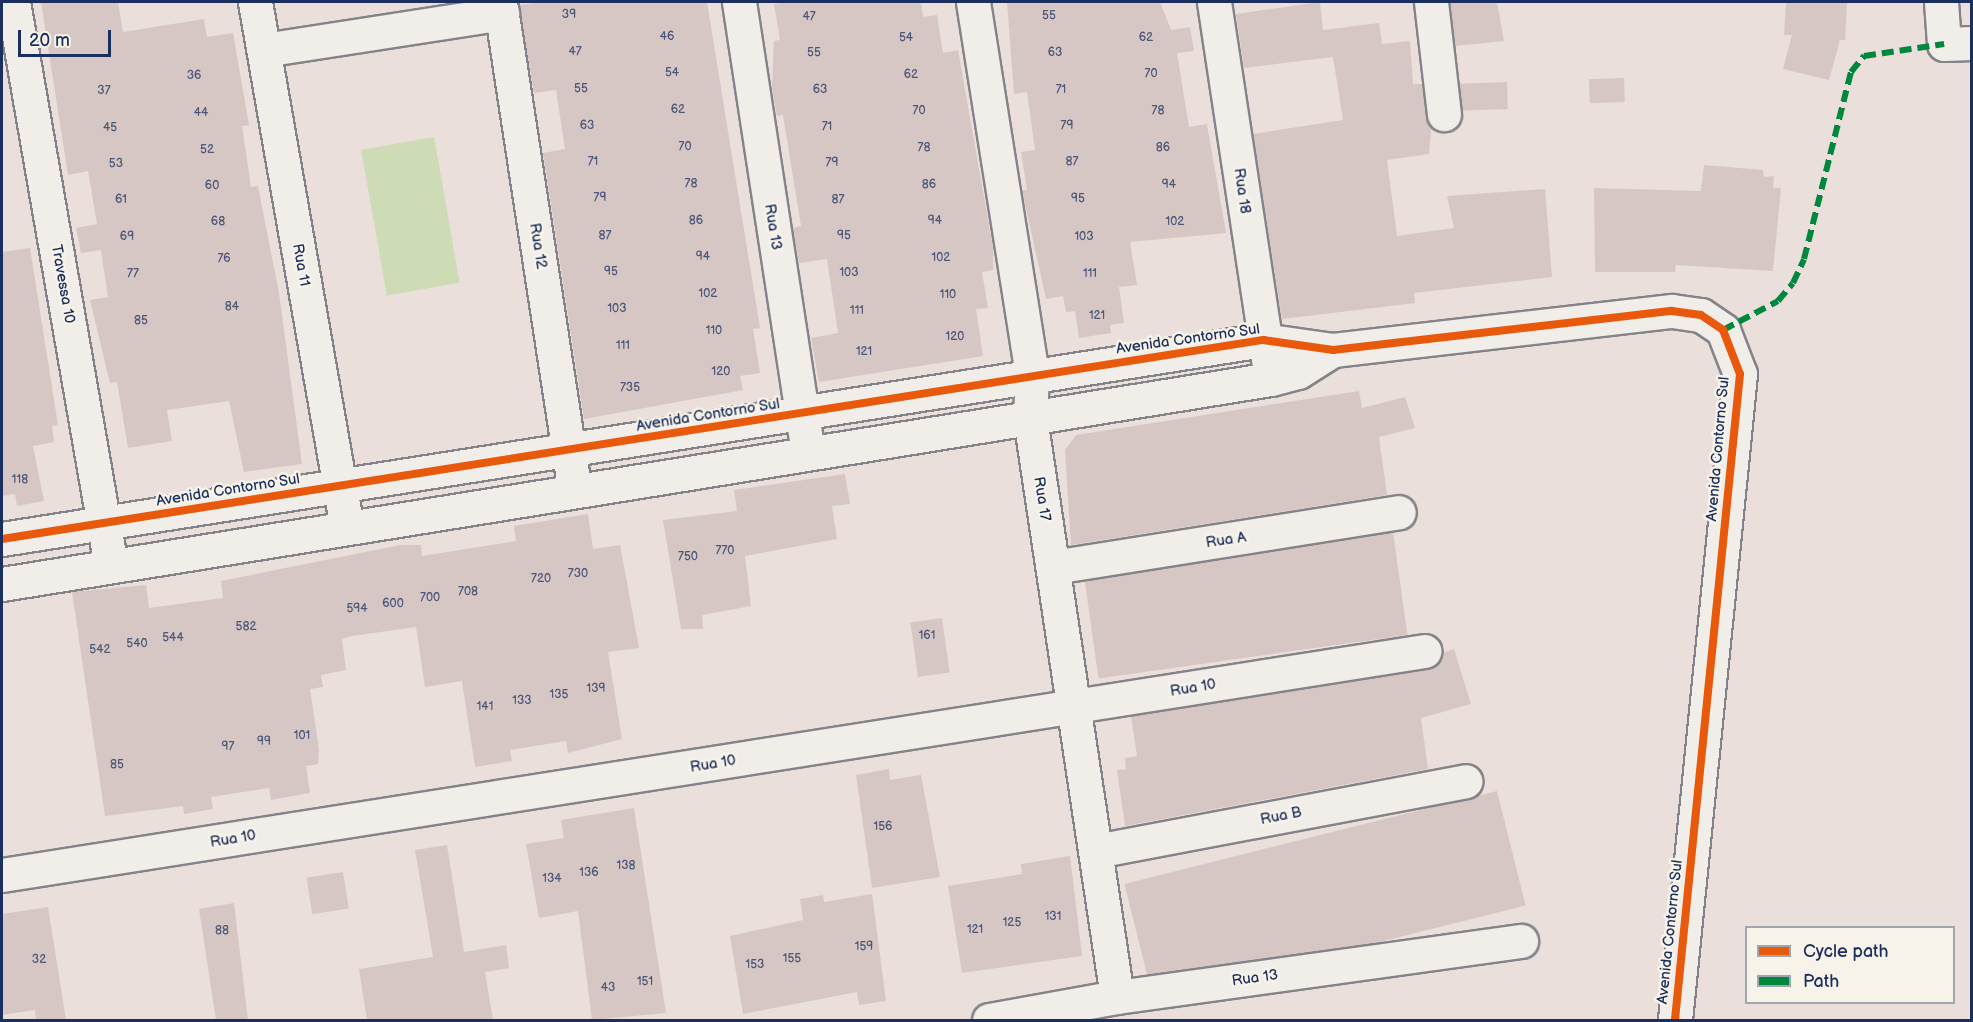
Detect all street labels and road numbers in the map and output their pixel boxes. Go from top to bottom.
street label: Rua 18 [1230,167,1254,215]
street label: Rua 13 [760,203,786,251]
street label: Rua 12 [525,222,551,270]
street label: Rua 11 [288,242,314,288]
street label: Travessa 10 [47,243,79,325]
street label: Avenida Contorno Sul [1115,320,1261,358]
street label: Avenida Contorno Sul [1703,376,1733,522]
street label: Avenida Contorno Sul [635,395,781,435]
street label: Avenida Contorno Sul [155,470,301,510]
street label: Rua 17 [1030,476,1054,522]
street label: Rua A [1204,528,1248,552]
street label: Rua 10 [1169,675,1217,701]
street label: Rua 10 [689,751,737,777]
street label: Rua B [1259,803,1303,829]
street label: Rua 10 [209,826,257,852]
street label: Avenida Contorno Sul [1653,859,1687,1005]
street label: Rua 13 [1231,966,1279,990]

